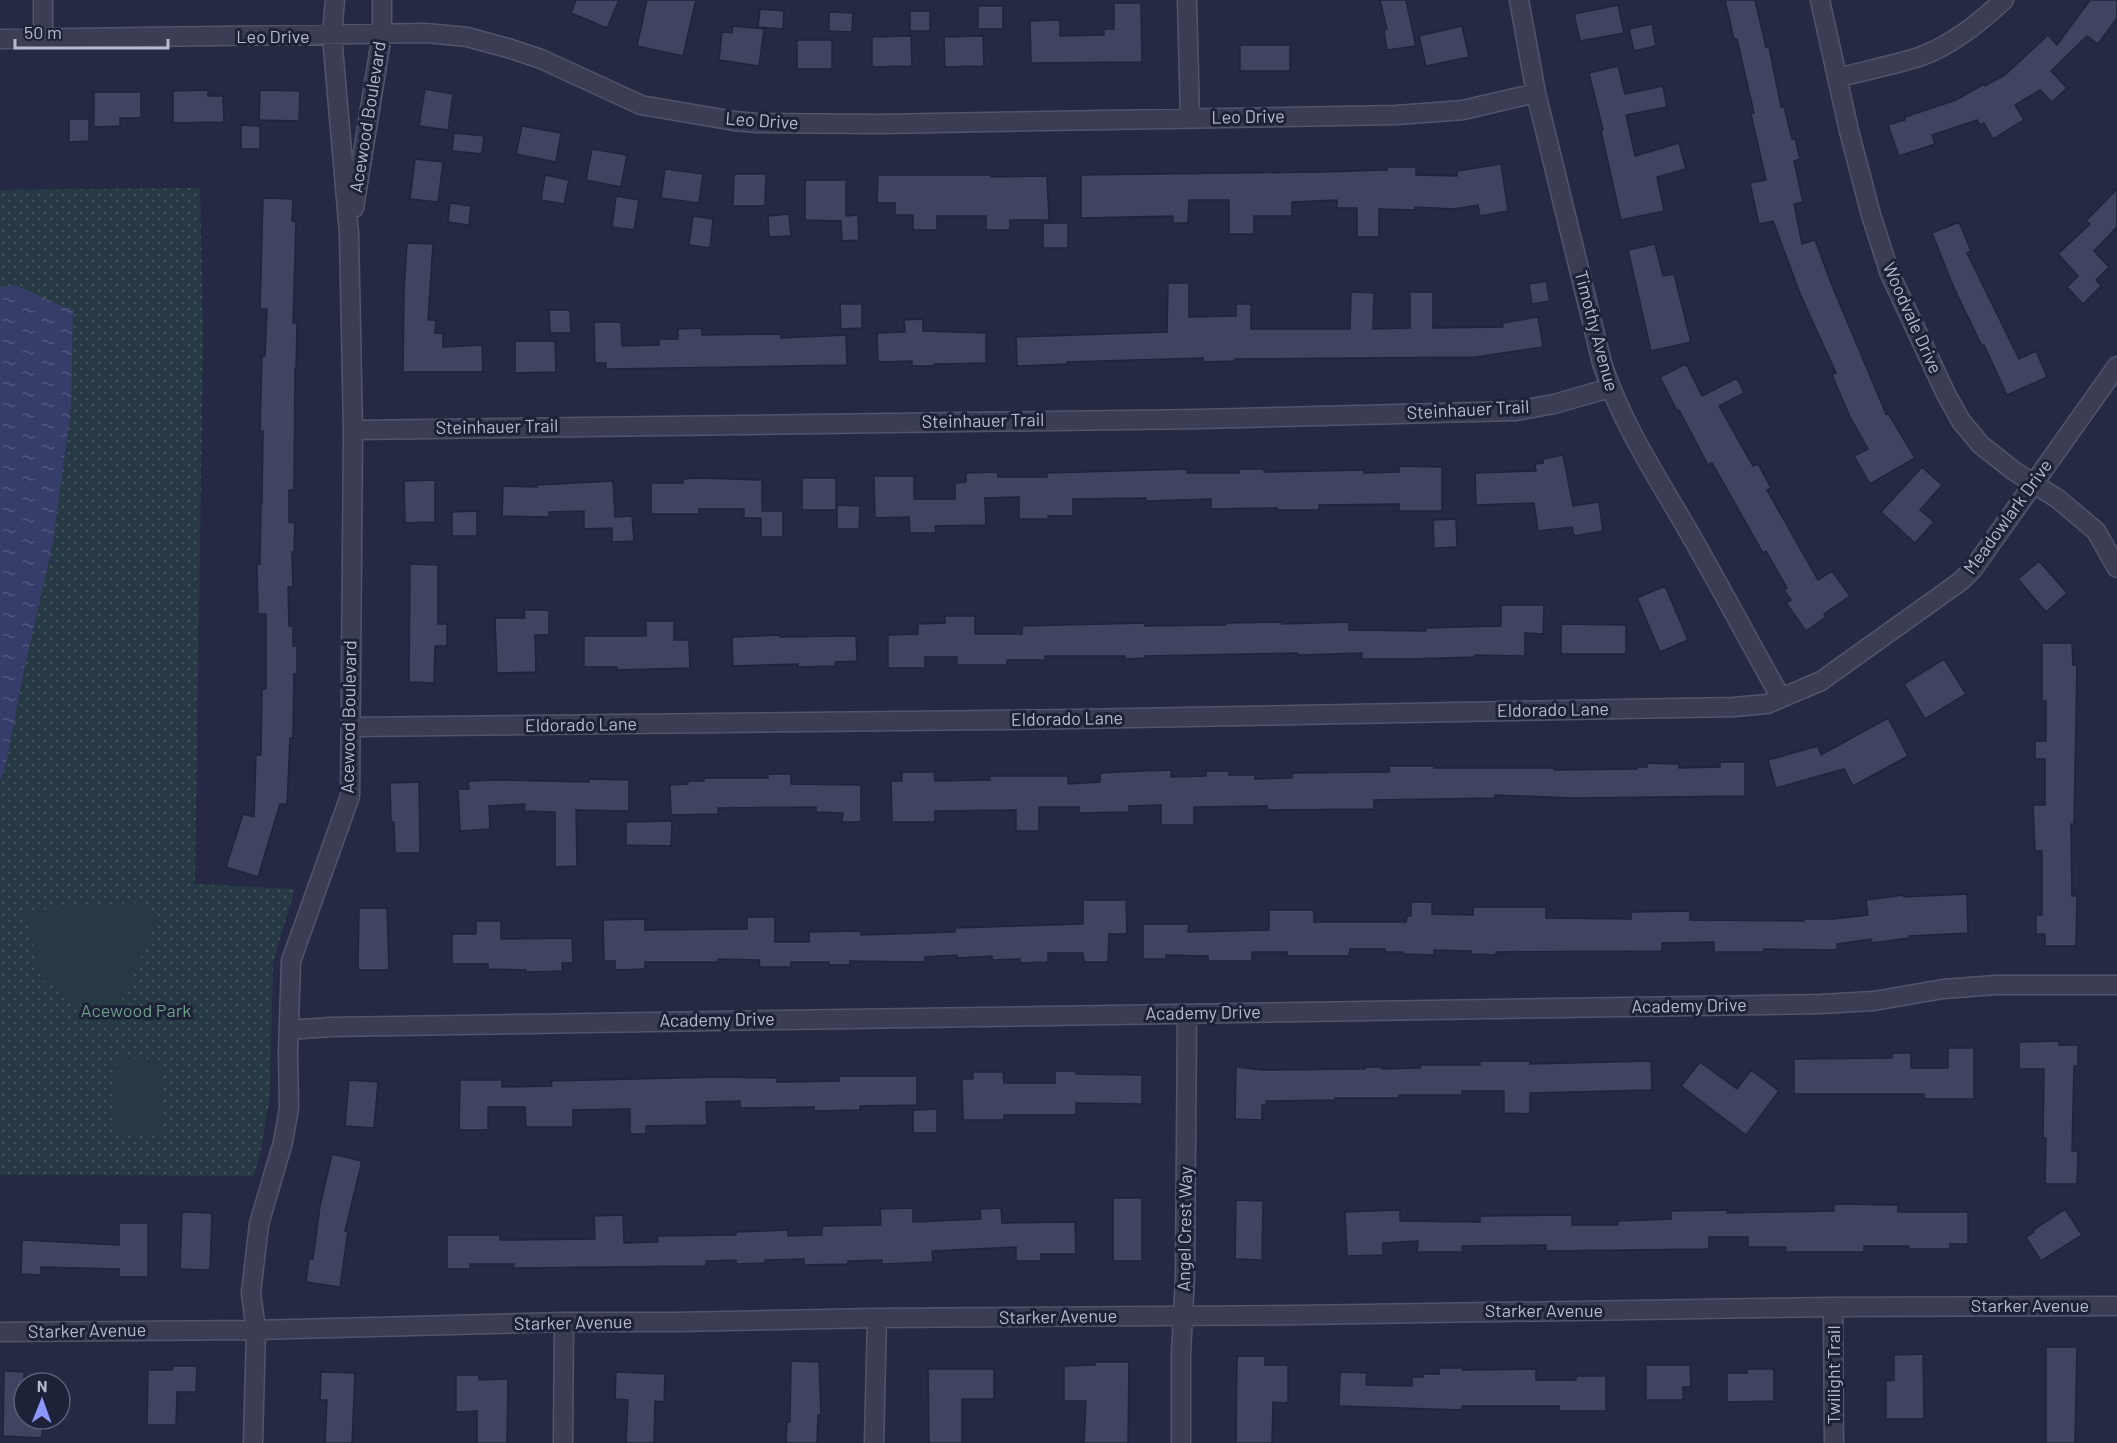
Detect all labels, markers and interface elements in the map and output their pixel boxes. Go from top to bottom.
scale bar [15,12,168,50]
text: 50 m [24,21,62,43]
street label: Leo Drive [236,25,310,47]
street label: Acewood Boulevard [344,39,390,194]
street label: Leo Drive [1211,104,1285,128]
street label: Leo Drive [725,106,799,134]
street label: Woodvale Drive [1879,259,1947,377]
street label: Timothy Avenue [1570,268,1624,394]
street label: Steinhauer Trail [1406,395,1530,423]
street label: Steinhauer Trail [921,408,1045,432]
street label: Steinhauer Trail [435,414,559,438]
street label: Meadowlark Drive [1958,455,2056,578]
street label: Acewood Boulevard [336,640,360,794]
street label: Eldorado Lane [1497,697,1609,721]
street label: Eldorado Lane [1011,706,1123,730]
street label: Eldorado Lane [525,712,637,736]
street label: Academy Drive [1631,993,1747,1017]
park label: Acewood Park [81,999,191,1021]
street label: Academy Drive [1145,1000,1261,1024]
street label: Academy Drive [659,1007,775,1031]
street label: Angel Crest Way [1172,1166,1196,1292]
street label: Starker Avenue [1971,1294,2089,1316]
street label: Starker Avenue [1485,1299,1603,1321]
street label: Starker Avenue [999,1304,1117,1328]
street label: Starker Avenue [514,1310,632,1334]
street label: Starker Avenue [28,1318,146,1342]
street label: Twilight Trail [1822,1325,1844,1425]
north arrow [12,1371,72,1431]
text: N [37,1376,48,1395]

